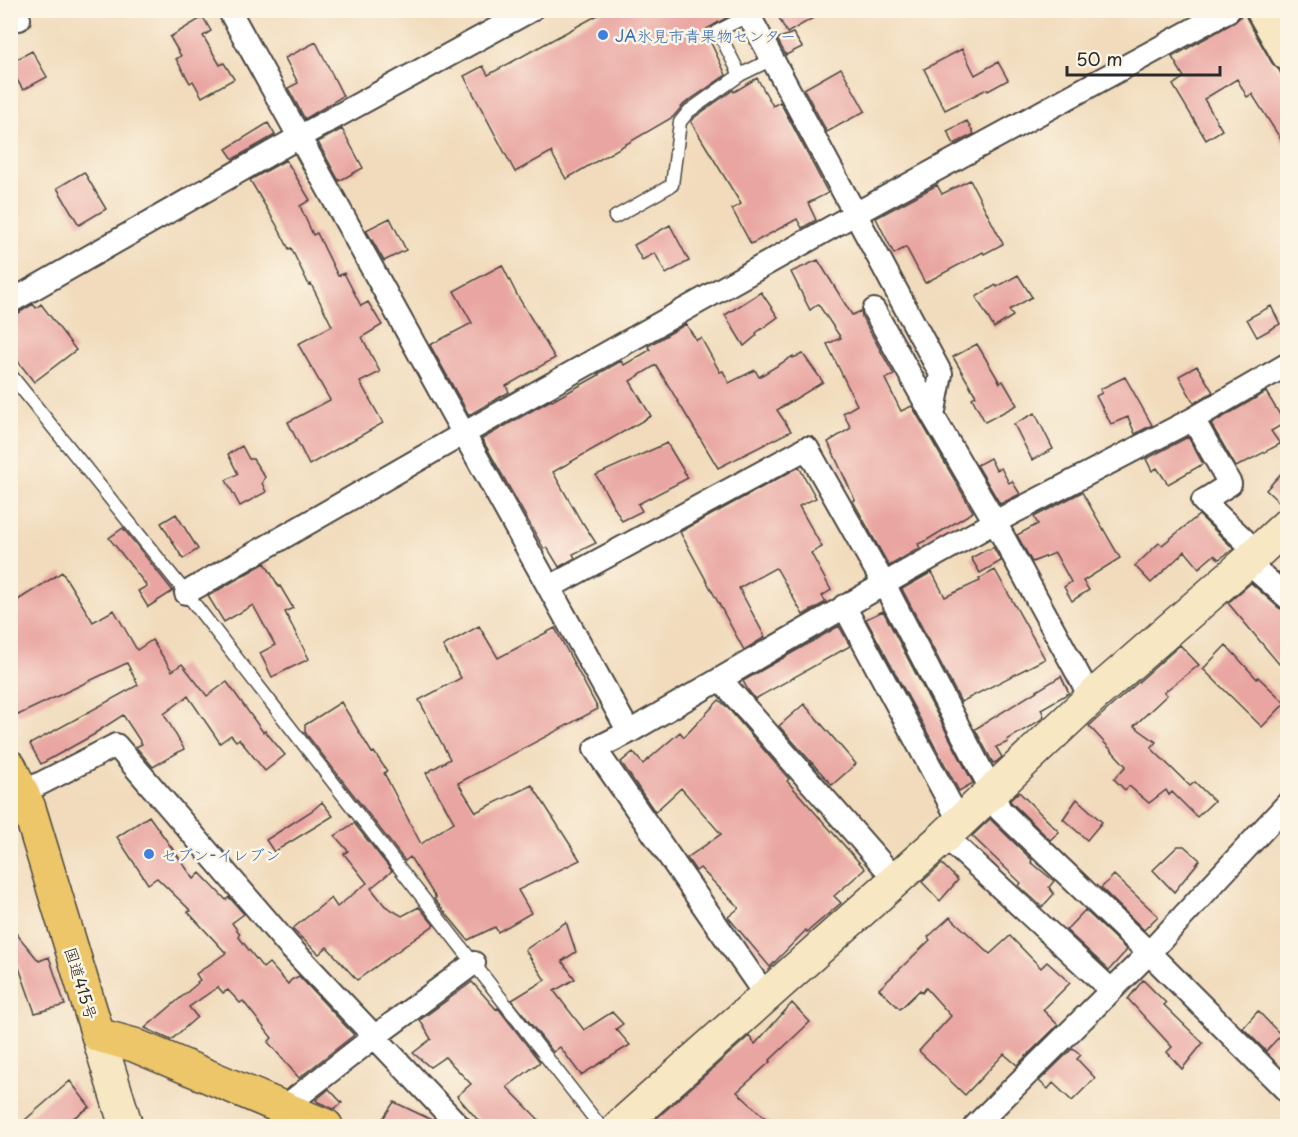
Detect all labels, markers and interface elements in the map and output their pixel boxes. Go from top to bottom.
place label: JA氷見市青果物センター [615,23,796,47]
marker: JA氷見市青果物センター [596,28,610,42]
scale bar [1067,39,1220,77]
text: 50 m [1076,45,1123,72]
place label: セブン-イレブン [161,842,281,866]
marker: セブン-イレブン [142,847,156,861]
street label: 国道415号 [60,944,104,1022]

